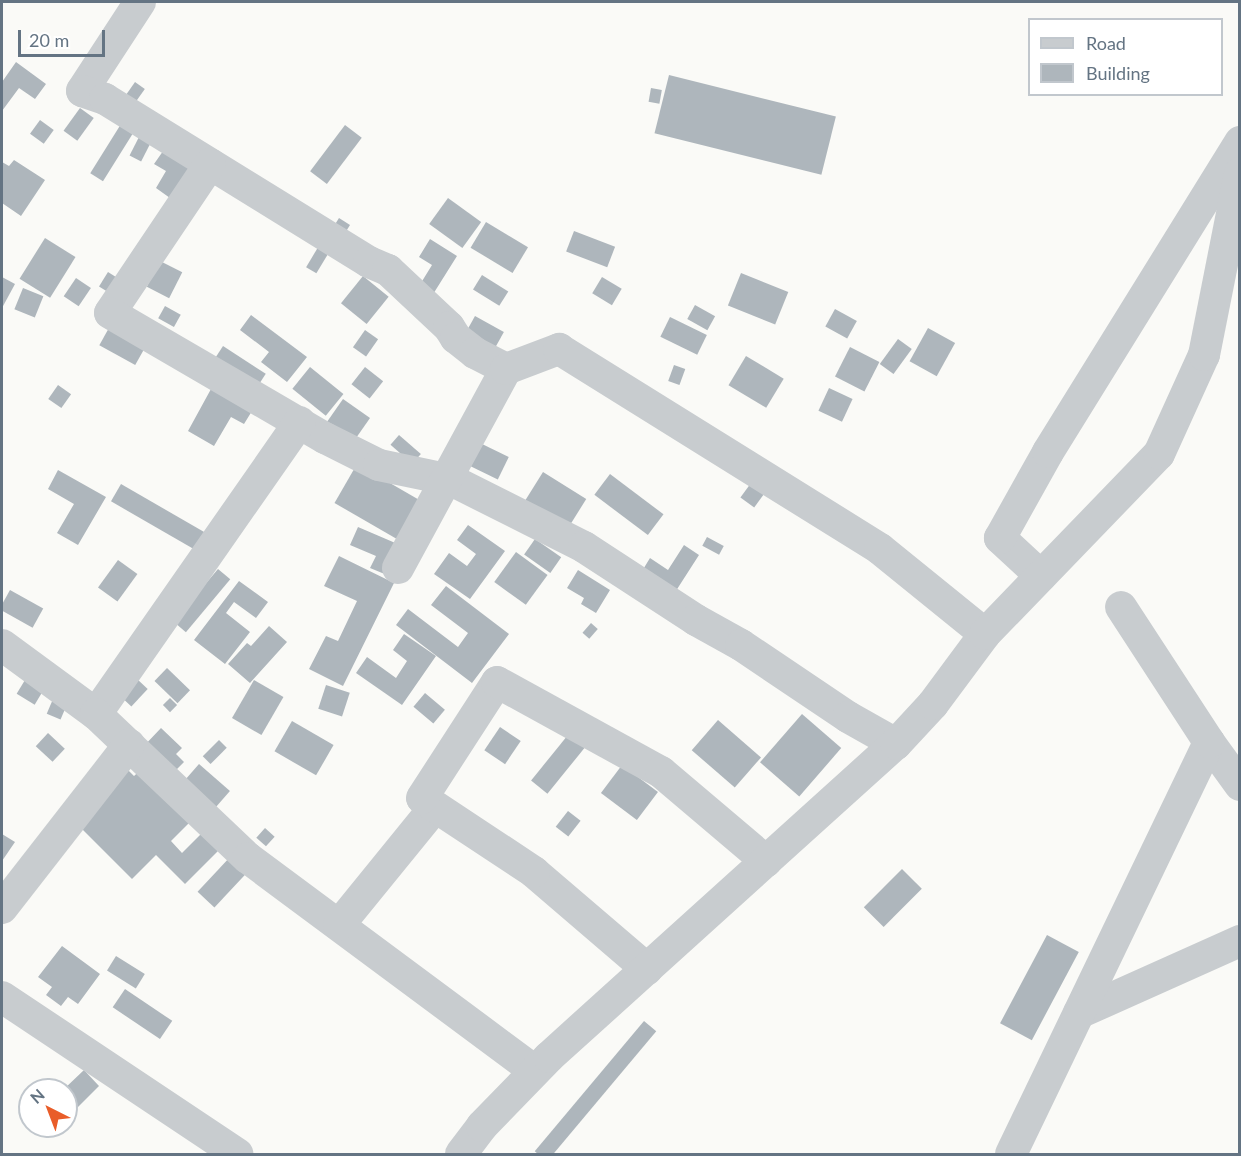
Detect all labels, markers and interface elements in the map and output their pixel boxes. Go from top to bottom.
scale bar [21,18,108,56]
legend [1028,18,1223,96]
text: 20 m [29,29,69,51]
text: Road [1086,32,1126,54]
text: Building [1086,62,1150,84]
north arrow [18,1078,78,1138]
text: N [26,1085,48,1107]

